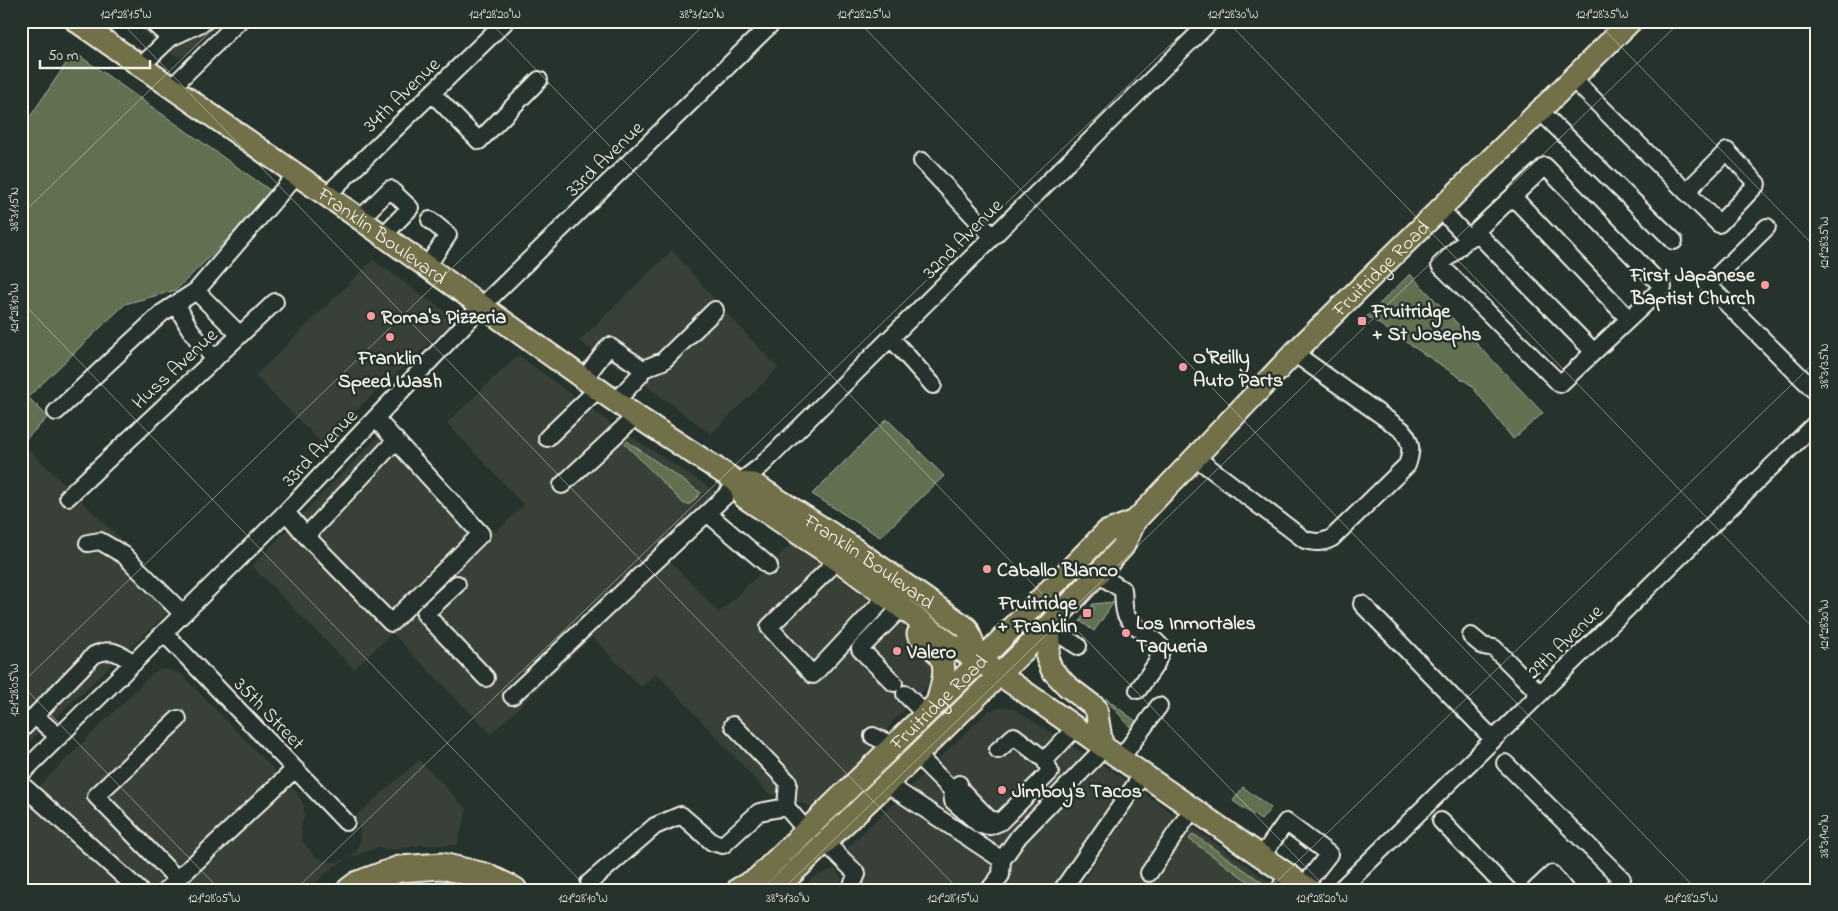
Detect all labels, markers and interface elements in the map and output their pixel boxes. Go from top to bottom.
text: 121°28'15"W [100,6,152,24]
text: 121°28'20"W [469,6,521,24]
text: 38°31'20"N [680,6,724,24]
text: 121°28'25"W [837,6,891,24]
text: 121°28'30"W [1208,6,1258,24]
text: 121°28'35"W [1576,6,1628,24]
scale bar [40,38,150,70]
text: 50 m [48,45,79,67]
street label: 34th Avenue [358,51,448,140]
street label: 33rd Avenue [560,115,651,205]
street label: Franklin Boulevard [310,181,452,293]
text: 38°31'15"N [6,187,24,231]
street label: 32nd Avenue [917,193,1011,287]
street label: Fruitridge Road [1326,215,1438,325]
text: 121°28'35"W [1816,217,1834,269]
place label: First Japanese Baptist Church [1629,262,1756,314]
marker: First Japanese Baptist Church [1759,279,1771,291]
text: 121°28'10"W [6,283,24,333]
place label: Fruitridge + St Josephs [1371,298,1481,350]
place label: Roma's Pizzeria [381,304,507,333]
marker: Roma's Pizzeria [365,310,377,322]
marker: Fruitridge + St Josephs [1356,315,1368,327]
street label: Huss Avenue [126,322,225,417]
marker: Franklin Speed Wash [384,331,396,343]
text: 38°31'35"N [1816,343,1834,389]
place label: O'Reilly Auto Parts [1193,344,1283,396]
place label: Franklin Speed Wash [338,345,442,397]
marker: O'Reilly Auto Parts [1177,361,1189,373]
street label: 33rd Avenue [276,403,366,494]
street label: Franklin Boulevard [797,507,939,618]
place label: Caballo Blanco [997,557,1118,586]
marker: Caballo Blanco [981,563,993,575]
place label: Fruitridge + Franklin [998,590,1078,642]
street label: 29th Avenue [1521,599,1611,687]
text: 121°28'30"W [1816,600,1834,650]
marker: Fruitridge + Franklin [1081,607,1093,619]
place label: Los Inmortales Taqueria [1136,610,1256,662]
marker: Los Inmortales Taqueria [1120,627,1132,639]
place label: Valero [906,639,956,668]
marker: Valero [891,645,903,657]
street label: Fruitridge Road [884,649,996,759]
text: 121°28'05"W [6,664,24,716]
street label: 35th Street [226,672,311,758]
place label: Jimboy's Tacos [1012,778,1142,808]
marker: Jimboy's Tacos [996,784,1008,796]
text: 38°31'40"N [1816,814,1834,858]
text: 121°28'05"W [188,890,240,908]
text: 121°28'10"W [558,890,608,908]
text: 38°31'30"N [766,890,810,908]
text: 121°28'15"W [927,890,979,908]
text: 121°28'20"W [1296,890,1348,908]
text: 121°28'25"W [1664,890,1718,908]

